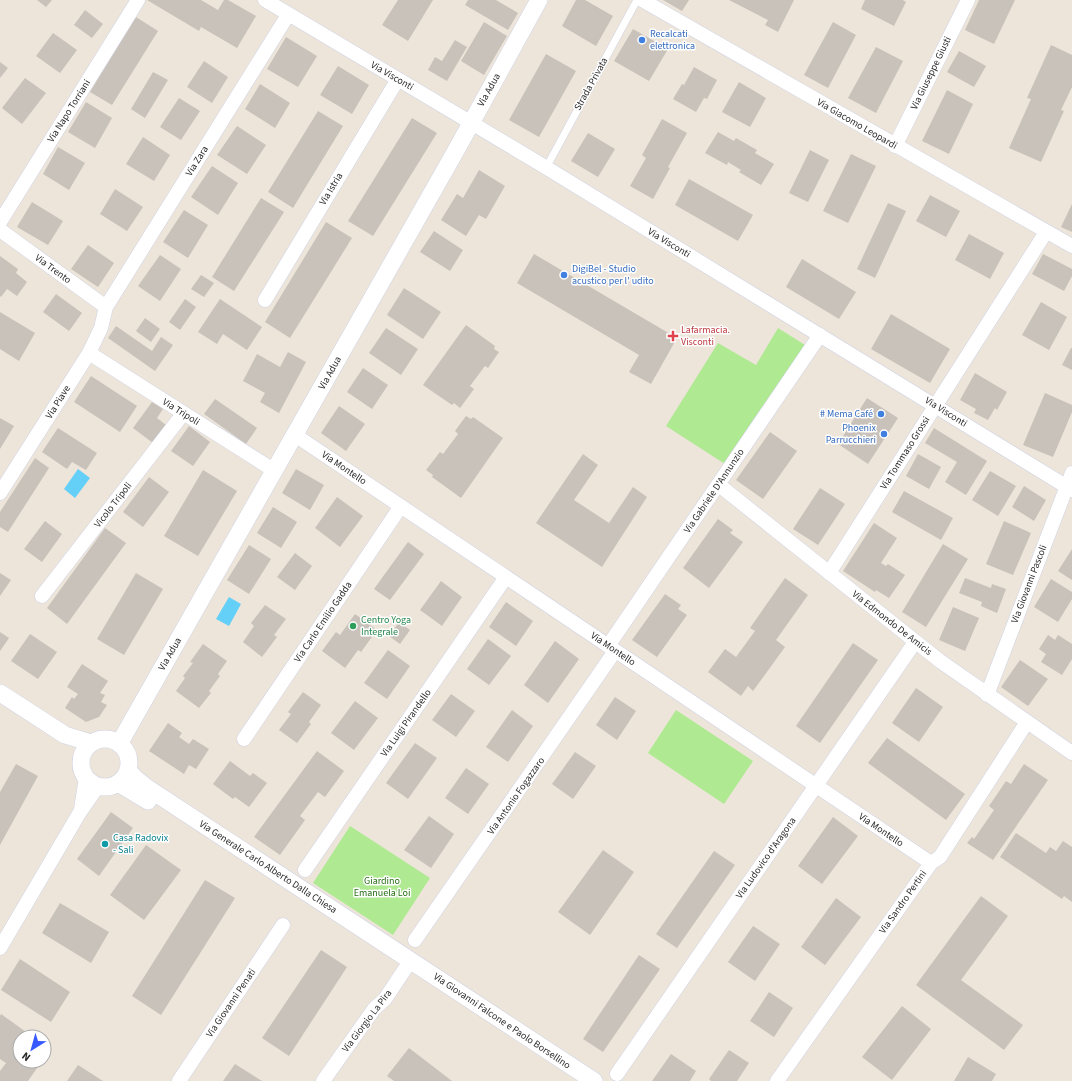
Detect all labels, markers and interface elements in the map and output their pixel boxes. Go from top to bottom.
place label: Recalcati elettronica [650,27,695,53]
street label: Via Giuseppe Giusti [907,34,955,112]
marker: Recalcati elettronica [637,35,647,45]
street label: Strada Privata [571,55,611,113]
street label: Via Visconti [368,58,416,94]
street label: Via Adua [474,71,504,109]
street label: Via Napo Torriani [44,77,94,145]
street label: Via Giacomo Leopardi [814,95,900,153]
street label: Via Zara [182,143,212,179]
street label: Via Istria [316,170,346,208]
street label: Via Visconti [645,225,693,261]
street label: Via Trento [32,251,74,287]
place label: DigiBel - Studio acustico per l' udito [572,262,654,288]
marker: DigiBel - Studio acustico per l' udito [559,270,569,280]
place label: Lafarmacia. Visconti [681,323,730,349]
marker: Lafarmacia. Visconti [668,331,678,341]
street label: Via Adua [315,354,345,392]
street label: Via Piave [42,382,74,422]
street label: Via Visconti [922,393,970,431]
street label: Via Tripoli [160,395,202,429]
place label: # Mema Café [820,407,873,421]
marker: # Mema Café [876,409,886,419]
street label: Via Tommaso Grossi [877,414,933,492]
place label: Phoenix Parrucchieri [826,421,877,447]
marker: Phoenix Parrucchieri [879,429,889,439]
street label: Via Gabriele D'Annunzio [680,446,748,536]
street label: Via Montello [319,448,369,488]
street label: Vicolo Tripoli [91,479,135,531]
street label: Via Giovanni Pascoli [1008,543,1050,625]
street label: Via Carlo Emilio Gadda [291,579,355,665]
street label: Via Edmondo De Amicis [849,587,935,659]
place label: Centro Yoga Integrale [361,613,411,639]
marker: Centro Yoga Integrale [348,621,358,631]
street label: Via Montello [588,629,638,669]
street label: Via Adua [155,635,185,673]
street label: Via Luigi Pirandello [377,686,435,760]
street label: Via Antonio Fogazzaro [484,754,548,838]
street label: Via Montello [856,810,906,850]
street label: Via Ludovico d'Aragona [733,814,799,902]
street label: Via Generale Carlo Alberto Dalla Chiesa [196,817,340,917]
place label: Casa Radovix - Sali [113,831,169,857]
marker: Casa Radovix - Sali [100,839,110,849]
street label: Via Sandro Pertini [876,867,930,937]
park label: Giardino Emanuela Loi [354,874,410,900]
street label: Via Giovanni Penati [203,966,259,1040]
street label: Via Giovanni Falcone e Paolo Borsellino [431,970,573,1072]
street label: Via Giorgio La Pira [339,987,395,1055]
north arrow [12,1029,52,1069]
text: N [19,1048,34,1065]

